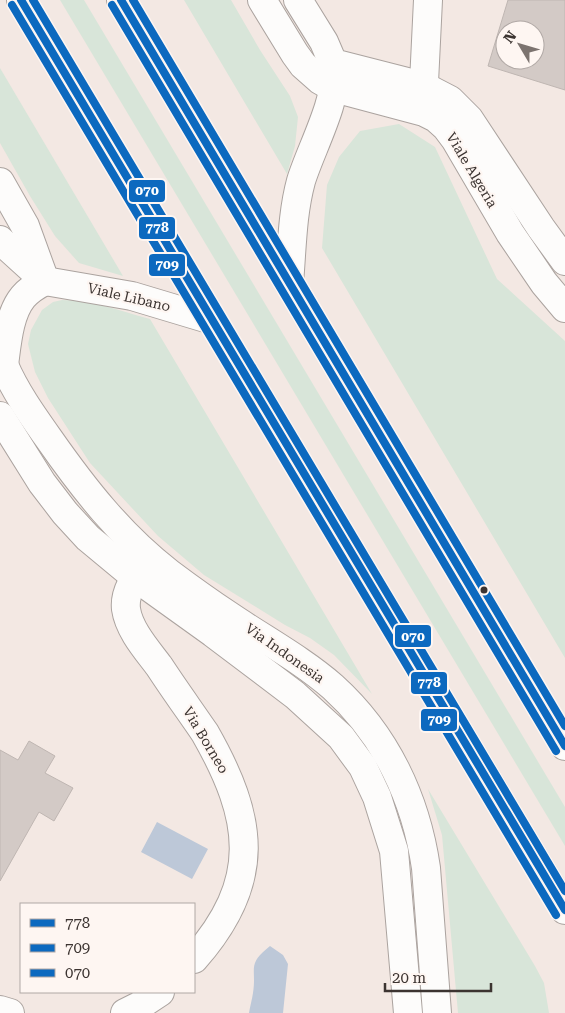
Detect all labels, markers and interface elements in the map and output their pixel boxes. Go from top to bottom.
north arrow [495,20,545,70]
text: N [500,28,520,46]
street label: Viale Algeria [443,130,501,211]
line badge: 070 [128,179,166,203]
text: 070 [135,182,159,198]
line badge: 778 [138,216,176,240]
text: 778 [145,219,169,235]
line badge: 709 [148,253,186,277]
text: 709 [155,256,179,272]
street label: Viale Libano [86,280,172,314]
unlabelled marker [479,585,489,595]
street label: Via Indonesia [242,620,328,686]
line badge: 070 [394,624,432,648]
text: 070 [401,628,425,644]
line badge: 778 [410,671,448,695]
text: 778 [417,674,441,690]
street label: Via Borneo [180,704,232,776]
line badge: 709 [420,708,458,732]
text: 709 [427,711,451,727]
legend [20,903,195,993]
text: 778 [65,914,90,932]
text: 709 [65,939,90,957]
scale bar [385,960,491,992]
text: 070 [65,964,90,982]
text: 20 m [392,969,427,987]

